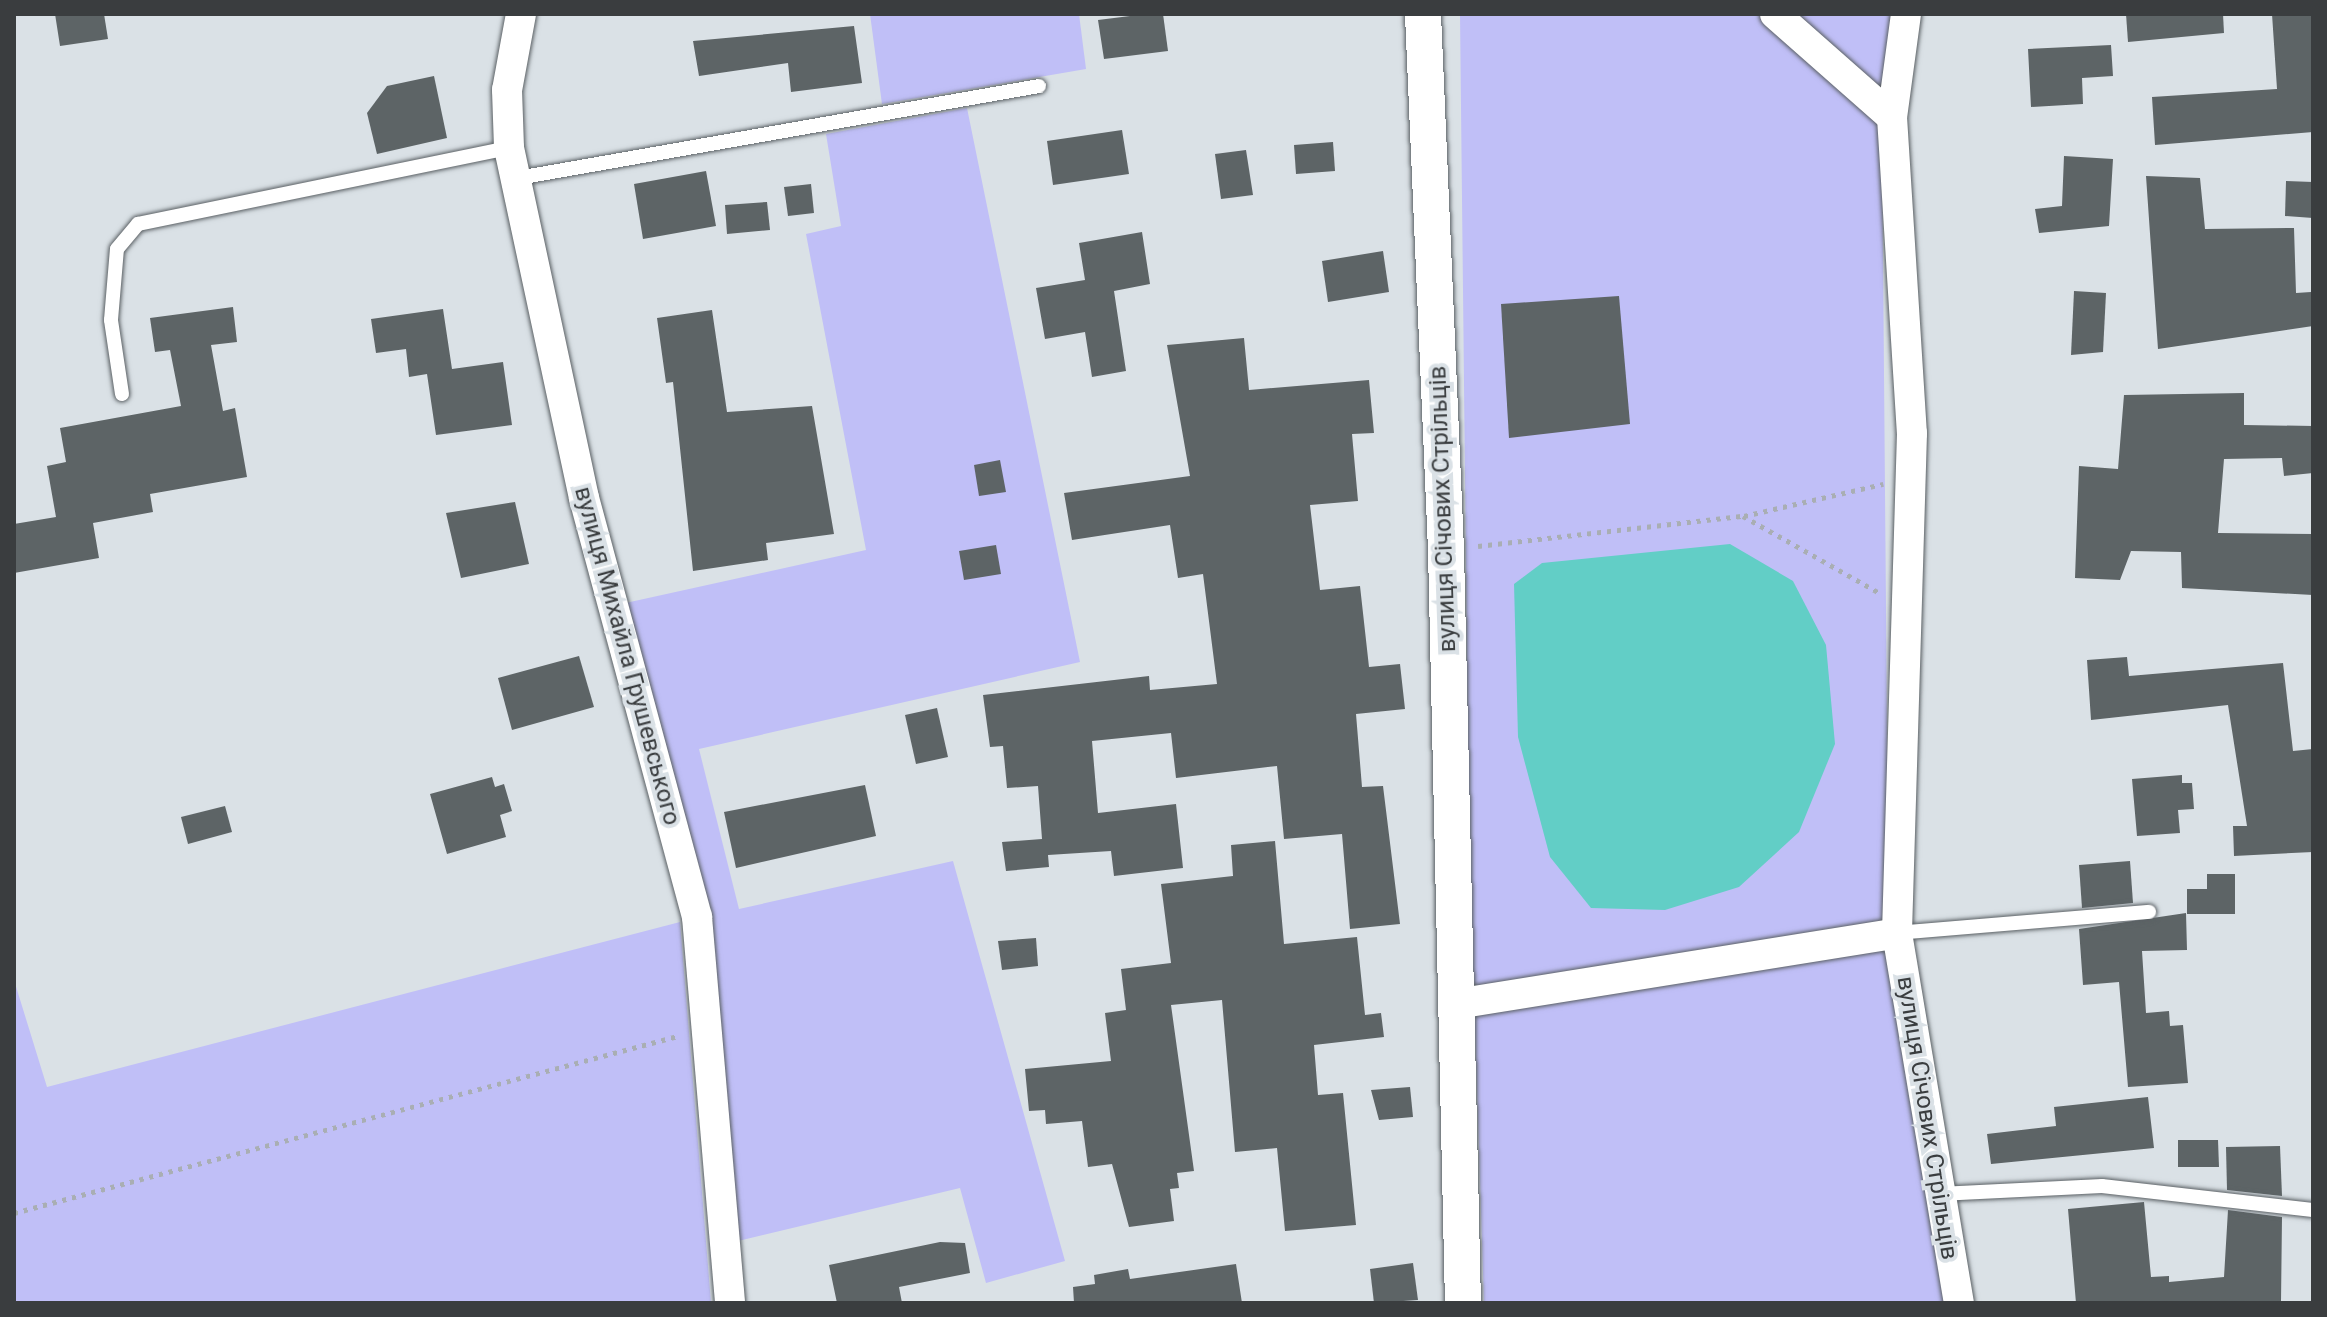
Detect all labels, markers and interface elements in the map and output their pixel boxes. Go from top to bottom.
street label: вулиця Січових Стрільців [1424,365,1462,653]
street label: вулиця Михайла Грушевського [568,484,686,828]
street label: вулиця Січових Стрільців [1890,974,1964,1262]

